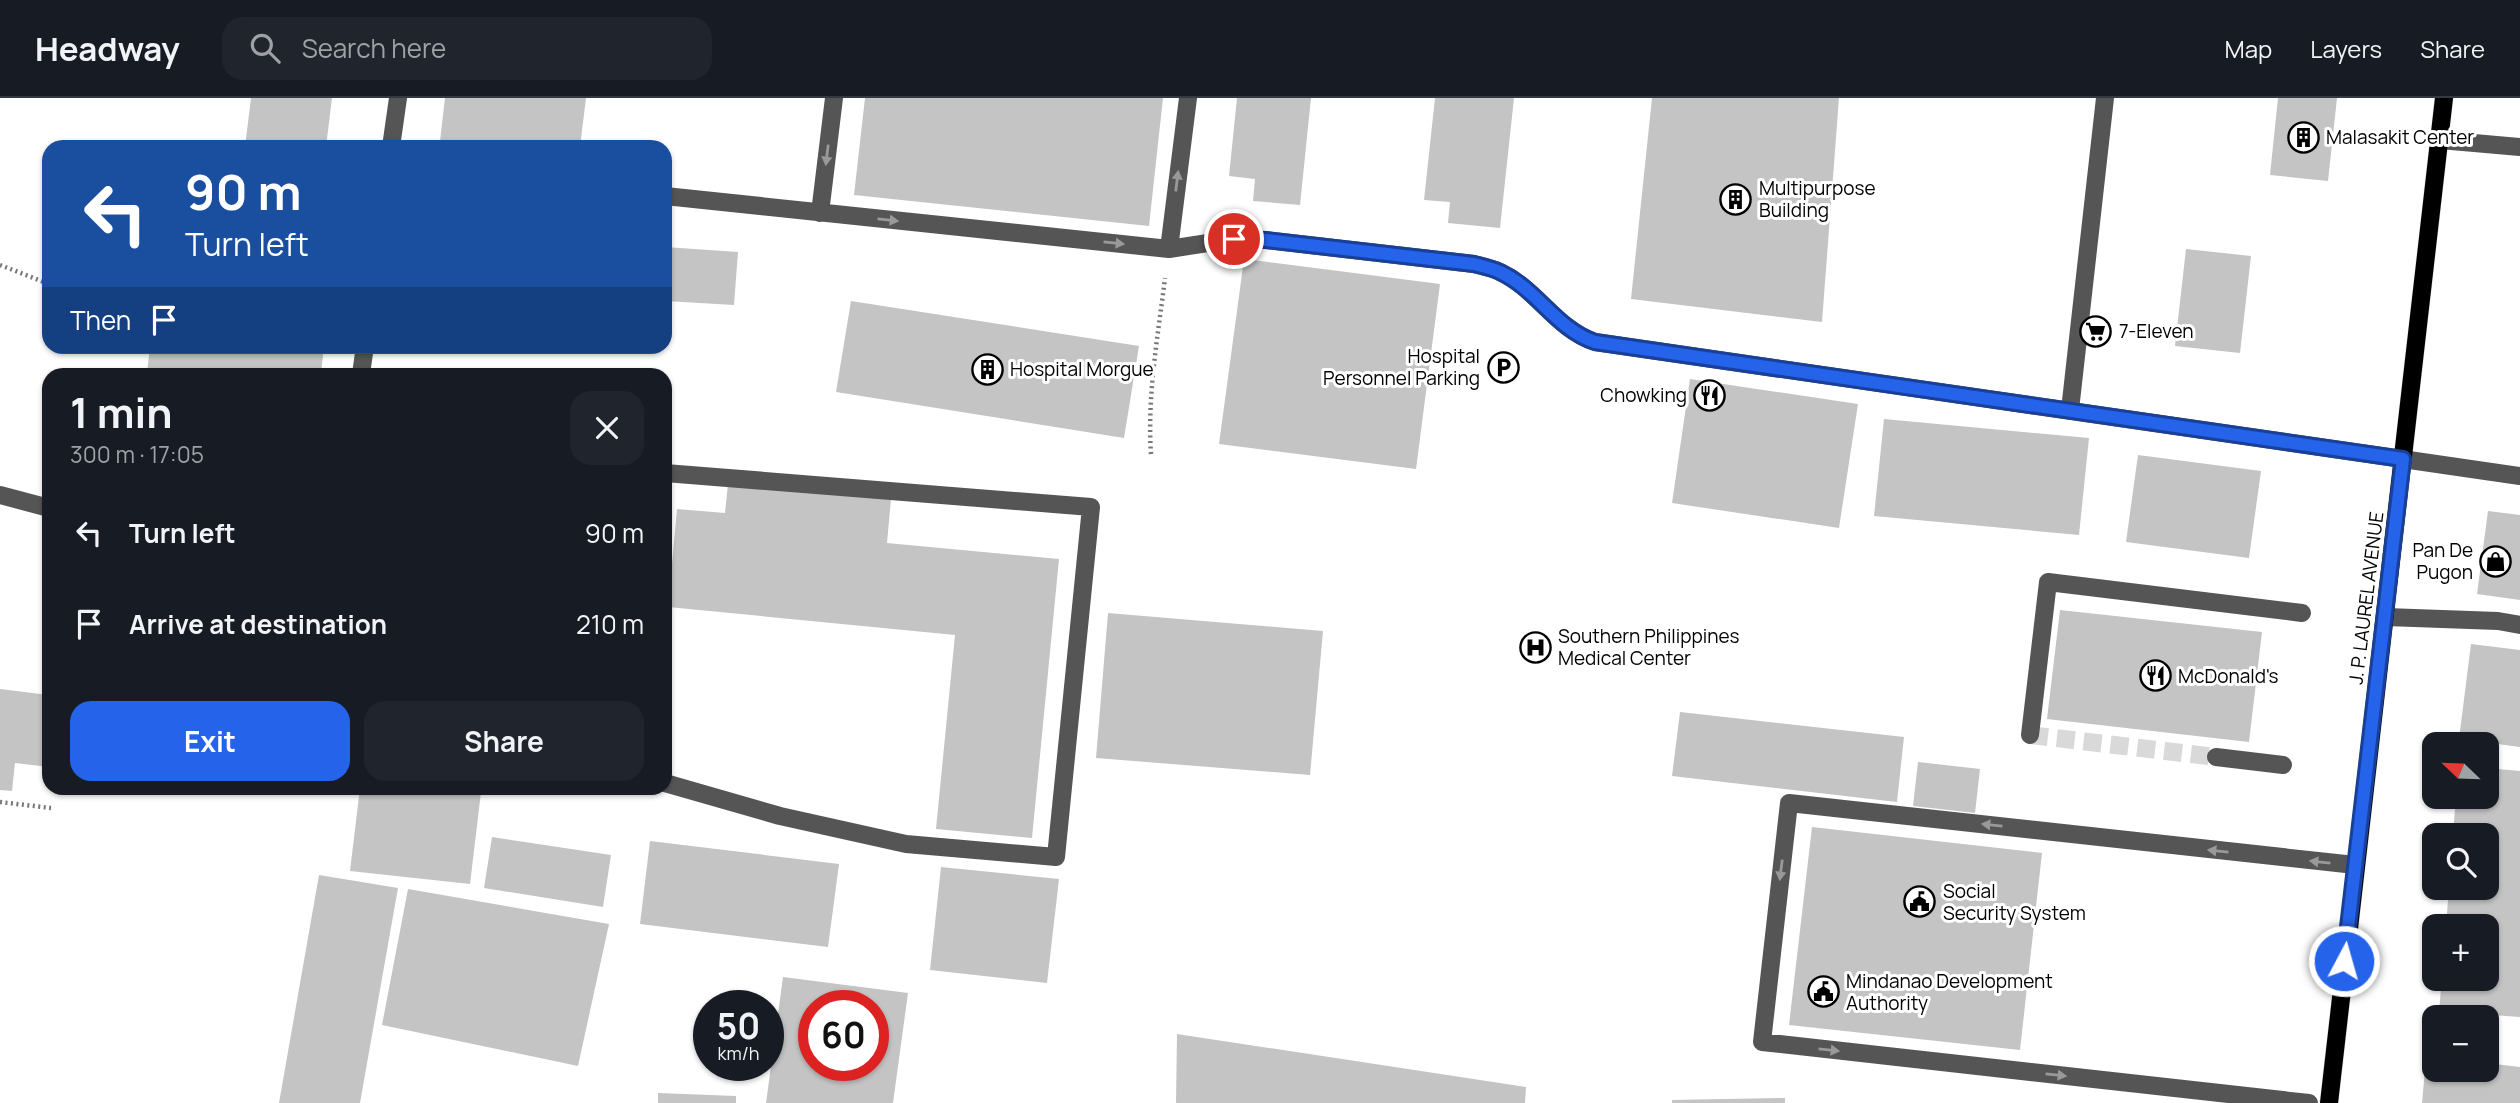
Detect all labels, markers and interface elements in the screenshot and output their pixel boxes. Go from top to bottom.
search box [222,17,712,80]
text: Headway [35,26,180,71]
icon: search [246,29,284,67]
text: Search here [302,30,446,66]
text: Map [2225,32,2272,65]
text: Layers [2310,32,2382,65]
text: Share [2420,32,2485,65]
building icon: Malasakit Center [2286,120,2320,154]
place label: Malasakit Center [2326,124,2474,150]
one-way arrow [822,144,833,166]
text: 90 m [185,158,302,225]
icon: left [70,168,161,259]
one-way arrow [1172,170,1183,192]
place label: Multipurpose Building [1759,175,1876,223]
building icon: Multipurpose Building [1719,182,1753,216]
pin [1204,209,1264,269]
one-way arrow [877,215,899,226]
icon: arrive [1215,220,1253,258]
text: Turn left [185,222,309,266]
one-way arrow [1103,238,1125,249]
icon: arrive [145,301,183,339]
text: Then [70,302,131,338]
supermarket icon: 7-Eleven [2079,314,2113,348]
place label: 7-Eleven [2119,318,2194,344]
place label: Hospital Personnel Parking [1323,343,1480,391]
parking icon: Hospital Personnel Parking [1486,350,1520,384]
building icon: Hospital Morgue [970,352,1004,386]
place label: Hospital Morgue [1010,356,1154,382]
restaurant icon: Chowking [1693,378,1727,412]
place label: Chowking [1600,382,1687,408]
text: 1 min [70,383,173,441]
button: close [570,391,644,465]
text: 300 m · 17:05 [70,438,204,470]
street label: J. P. LAUREL AVENUE [2343,510,2389,686]
icon: left [70,514,108,552]
text: Turn left [129,515,236,551]
text: 90 m [585,515,644,551]
place label: Pan De Pugon [2412,537,2473,585]
shop icon: Pan De Pugon [2479,544,2513,578]
icon: arrive [70,605,108,643]
text: Arrive at destination [129,606,387,642]
text: 210 m [576,606,644,642]
place label: Southern Philippines Medical Center [1558,623,1740,671]
hospital icon: Southern Philippines Medical Center [1518,630,1552,664]
restaurant icon: McDonald's [2138,659,2172,693]
place label: McDonald's [2178,663,2279,689]
button: Exit [70,701,350,781]
button: Share [364,701,644,781]
north arrow [2422,732,2499,808]
map controls [2422,732,2499,1082]
one-way arrow [1981,820,2003,831]
button: search [2422,823,2499,900]
one-way arrow [2207,845,2229,856]
one-way arrow [2309,856,2331,867]
one-way arrow [1776,860,1787,882]
place label: Social Security System [1943,878,2086,926]
public building icon: Social Security System [1903,885,1937,919]
button: + [2422,914,2499,991]
position arrow [2307,924,2381,998]
place label: Mindanao Development Authority [1846,968,2053,1016]
public building icon: Mindanao Development Authority [1806,975,1840,1009]
speed limit sign: 60 [798,990,889,1081]
text: 50 [717,1002,760,1050]
button: − [2422,1005,2499,1082]
text: km/h [718,1041,759,1065]
one-way arrow [1819,1045,1841,1056]
one-way arrow [2045,1069,2067,1080]

